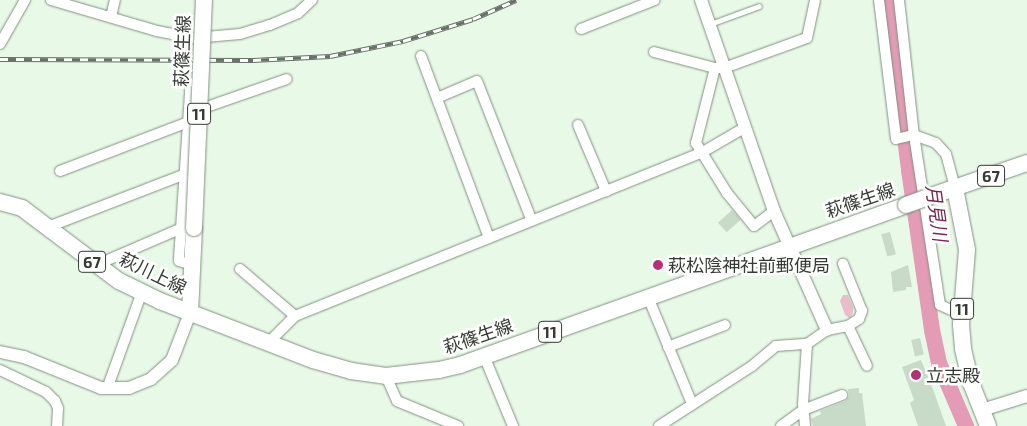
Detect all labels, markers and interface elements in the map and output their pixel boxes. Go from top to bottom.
street label: 萩篠生線 [170,15,194,87]
road number: 11 [186,100,212,128]
road number: 67 [976,162,1006,190]
street label: 萩篠生線 [822,178,898,222]
water label: 月見川 [922,183,952,243]
road number: 67 [77,248,107,276]
street label: 萩川上線 [116,248,190,298]
place label: 萩松陰神社前郵便局 [668,254,830,276]
marker: 萩松陰神社前郵便局 [652,259,664,271]
road number: 11 [950,296,974,322]
street label: 萩篠生線 [440,314,516,358]
road number: 11 [538,318,562,346]
place label: 立志殿 [926,364,980,386]
marker: 立志殿 [910,369,922,381]

